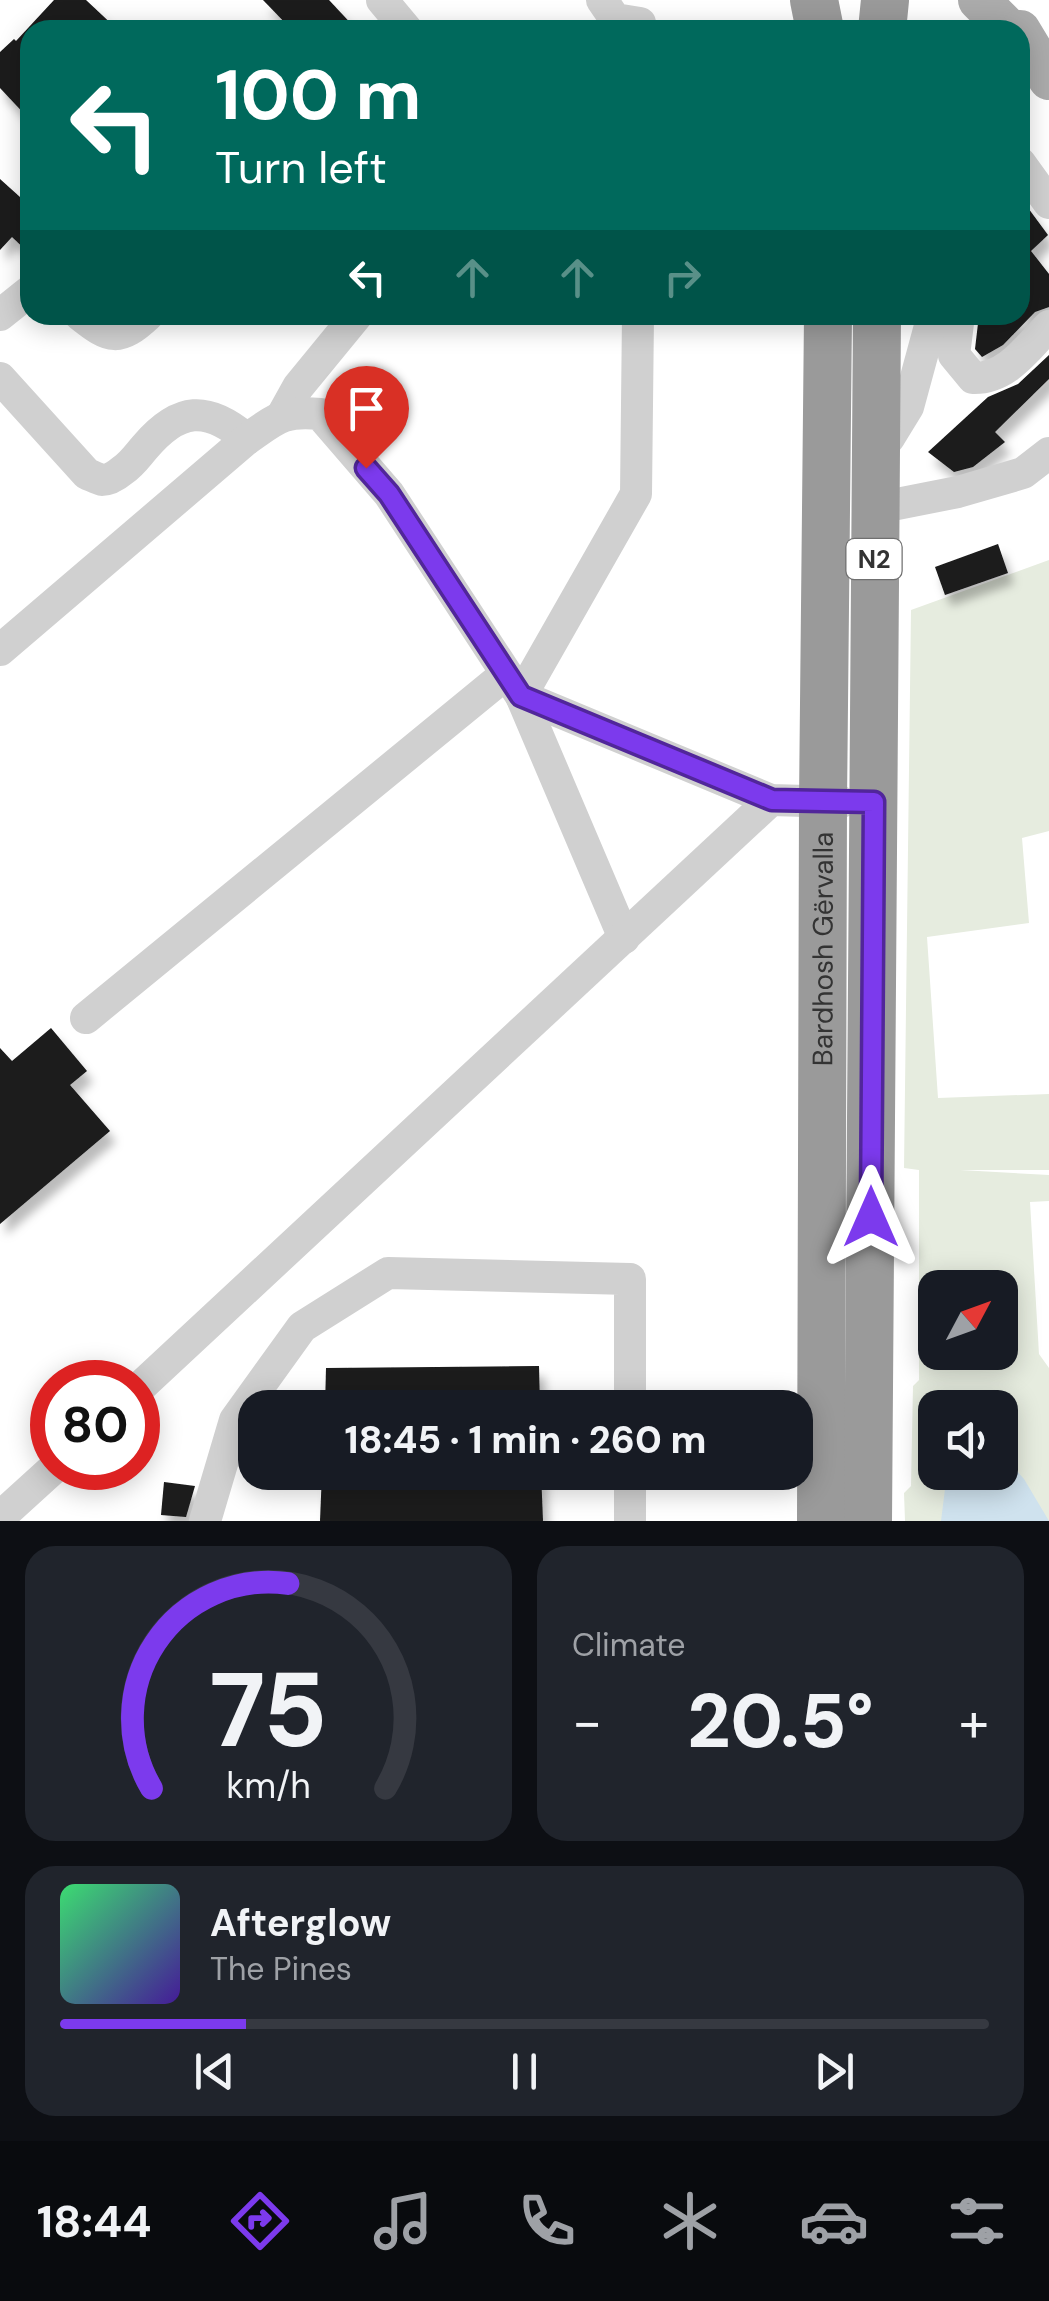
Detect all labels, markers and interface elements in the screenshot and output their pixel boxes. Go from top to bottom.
text: 100 m [215,50,421,141]
icon: left [50,60,180,190]
text: Turn left [215,138,387,197]
icon: left [340,250,395,305]
icon: ahead [445,250,500,305]
icon: ahead [550,250,605,305]
icon: right [655,250,710,305]
pin [324,366,409,469]
icon: arrive [339,381,394,436]
road number: N2 [846,539,902,579]
street label: Bardhosh Gërvalla [804,832,841,1066]
position arrow [819,1165,923,1269]
north arrow [918,1270,1018,1370]
map controls [918,1270,1018,1490]
speed limit sign: 80 [30,1360,160,1490]
button: sound [918,1390,1018,1490]
text: 18:45 · 1 min · 260 m [344,1415,707,1465]
text: Climate [572,1624,686,1666]
text: 75 [209,1643,328,1778]
text: 20.5° [687,1673,874,1770]
text: − [572,1686,602,1758]
text: + [959,1686,989,1758]
text: km/h [226,1763,311,1809]
text: Afterglow [210,1898,391,1948]
text: The Pines [210,1948,352,1990]
icon: previous [187,2044,242,2099]
icon: pause [497,2044,552,2099]
icon: next [807,2044,862,2099]
icon: directions [225,2186,295,2256]
icon: music [368,2186,438,2256]
icon: phone [512,2186,582,2256]
icon: climate [655,2186,725,2256]
icon: car [799,2186,869,2256]
icon: filters [942,2186,1012,2256]
text: 18:44 [37,2192,152,2251]

